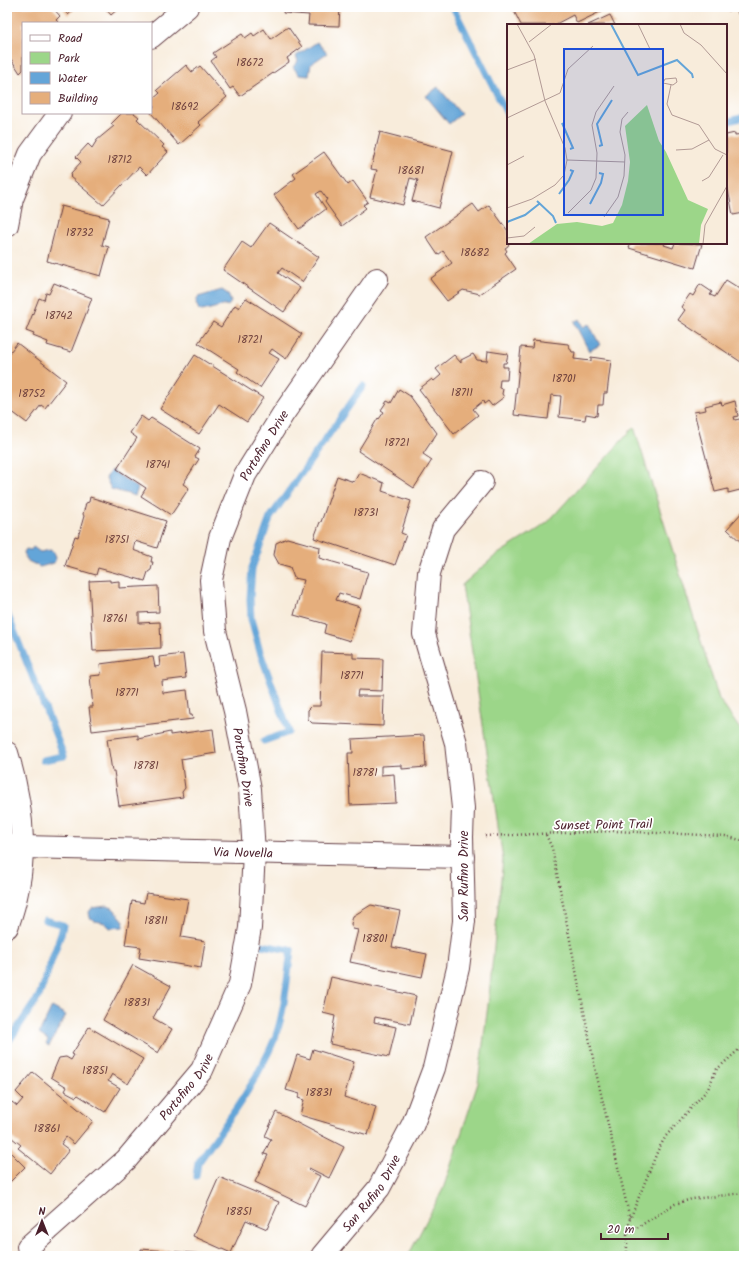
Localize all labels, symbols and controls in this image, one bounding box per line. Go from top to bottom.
legend [22,22,152,114]
inset map [507,24,727,244]
text: Road [58,29,83,48]
text: Park [58,49,80,68]
house number: 18672 [236,54,264,72]
text: Water [58,69,88,88]
text: Building [58,89,98,108]
house number: 18692 [171,98,199,116]
house number: 18712 [108,151,133,169]
house number: 18681 [398,162,424,180]
house number: 18732 [66,224,94,242]
house number: 18682 [460,244,490,262]
house number: 18742 [45,307,73,325]
house number: 18721 [238,331,263,349]
house number: 18701 [552,370,576,388]
house number: 18711 [451,384,473,402]
house number: 18752 [18,385,46,403]
street label: Portofino Drive [235,406,295,484]
house number: 18721 [385,434,410,452]
house number: 18741 [146,456,170,474]
house number: 18731 [354,504,378,522]
house number: 18751 [105,531,129,549]
house number: 18761 [103,610,127,628]
house number: 18771 [340,667,364,685]
house number: 18771 [115,684,139,702]
street label: Portofino Drive [226,726,259,809]
house number: 18781 [133,757,159,775]
house number: 18781 [352,764,378,782]
street label: Sunset Point Trail [554,814,652,837]
street label: San Rufino Drive [454,830,475,922]
street label: Via Novella [213,842,273,865]
house number: 18811 [144,912,168,930]
house number: 18801 [362,930,388,948]
house number: 18831 [124,994,150,1012]
street label: Portofino Drive [154,1050,220,1126]
house number: 18851 [82,1062,108,1080]
house number: 18831 [306,1084,332,1102]
house number: 18861 [34,1120,60,1138]
street label: San Rufino Drive [337,1151,407,1237]
north arrow [22,1201,62,1241]
text: N [39,1203,46,1221]
house number: 18851 [226,1203,252,1221]
scale bar [601,1215,668,1241]
text: 20 m [607,1220,635,1239]

